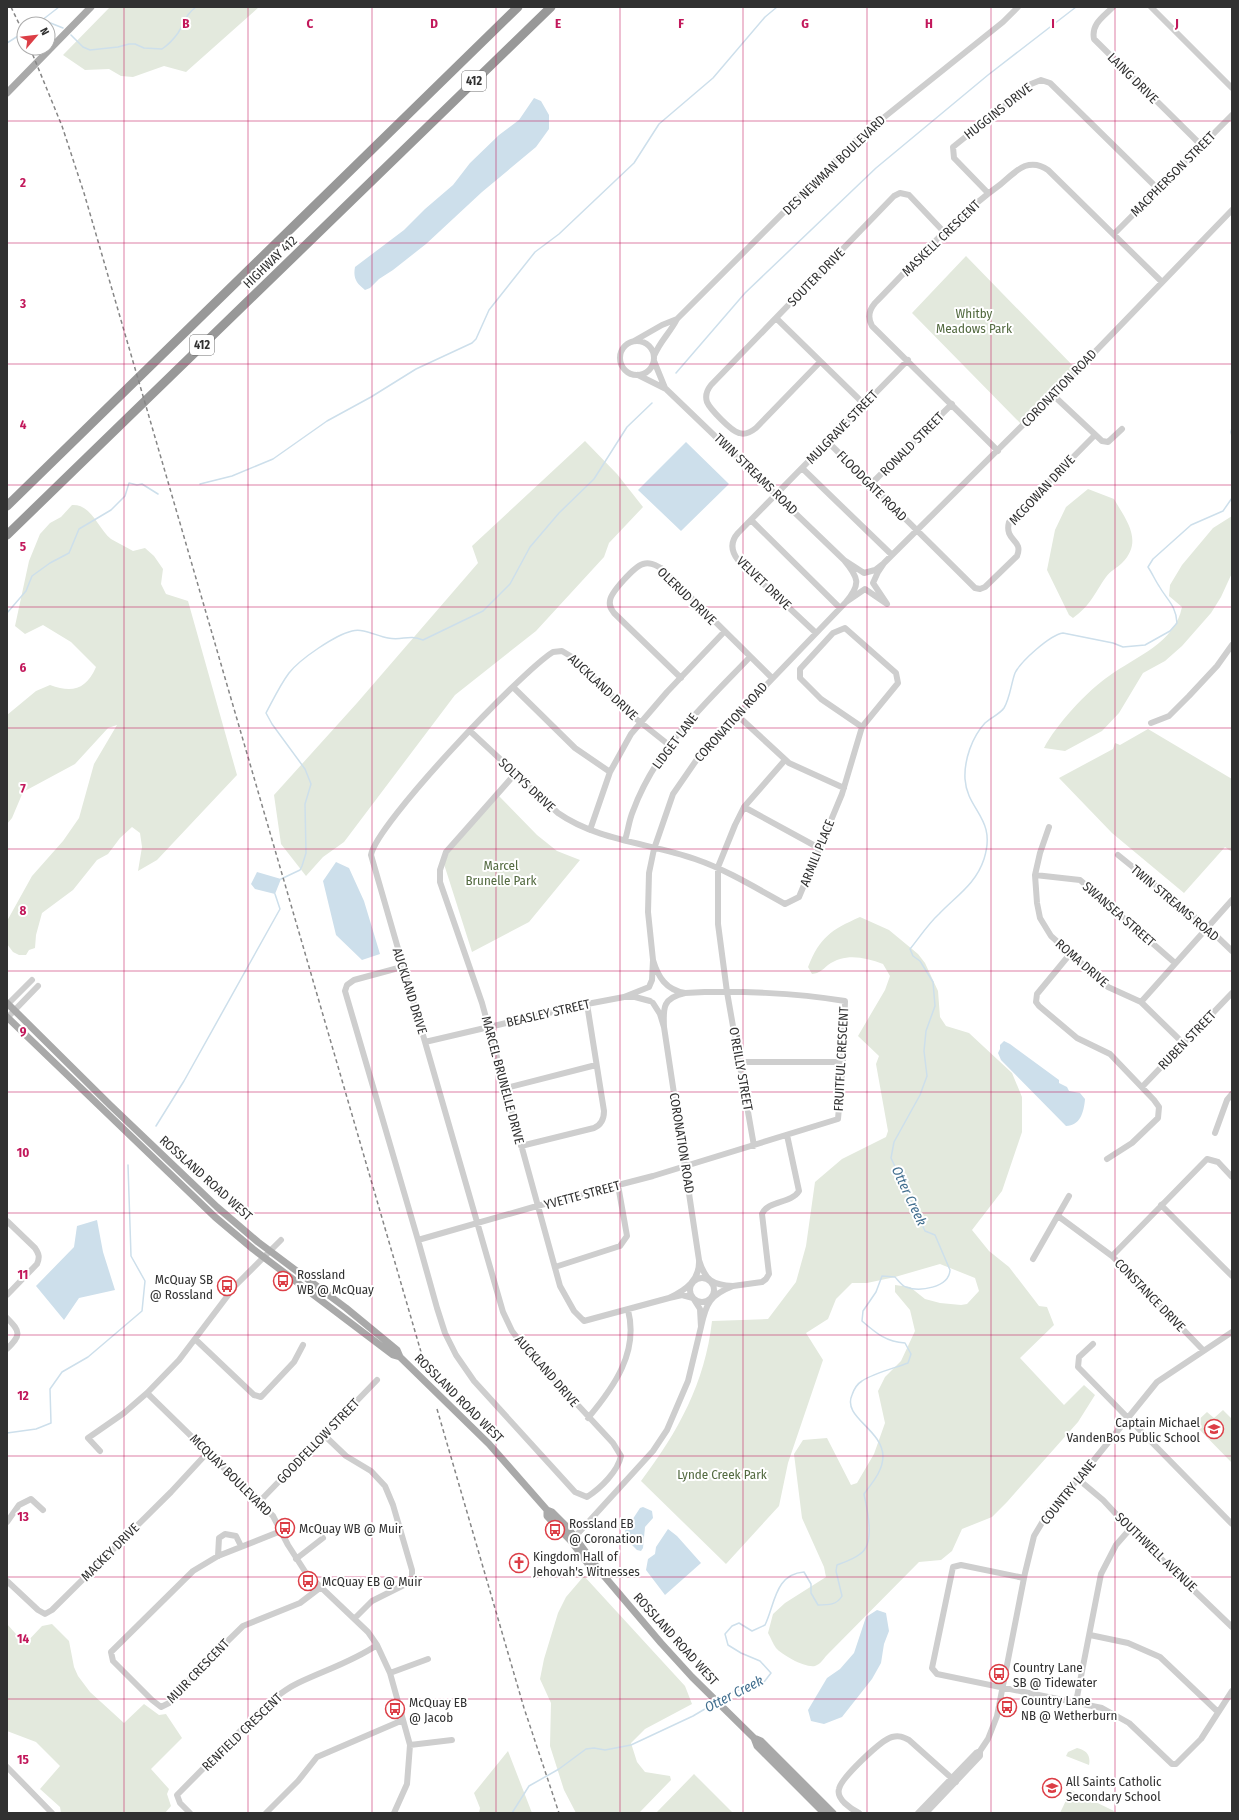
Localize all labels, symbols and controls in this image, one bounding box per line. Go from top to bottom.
north arrow [16,16,56,56]
text: B [182,16,190,31]
text: C [307,16,314,31]
text: D [430,16,438,31]
text: E [555,16,561,31]
text: F [678,16,684,31]
text: G [801,16,809,31]
text: H [925,16,933,31]
text: I [1051,16,1055,31]
text: J [1174,16,1179,31]
text: N [37,26,52,38]
street label: LAING DRIVE [1105,50,1161,106]
road number: 412 [462,71,486,91]
street label: HUGGINS DRIVE [961,80,1035,142]
street label: DES NEWMAN BOULEVARD [780,112,888,218]
street label: MACPHERSON STREET [1128,129,1218,219]
text: 2 [19,175,26,190]
street label: MASKELL CRESCENT [899,197,983,279]
street label: HIGHWAY 412 [240,233,300,291]
street label: SOUTER DRIVE [784,245,848,309]
text: 3 [19,296,26,311]
park label: Whitby Meadows Park [936,306,1013,336]
road number: 412 [190,335,214,355]
street label: CORONATION ROAD [1018,346,1100,430]
street label: MULGRAVE STREET [803,387,881,467]
street label: RONALD STREET [877,409,947,479]
text: 4 [20,417,27,432]
street label: TWIN STREAMS ROAD [711,430,801,518]
street label: FLOODGATE ROAD [834,448,910,524]
street label: MCGOWAN DRIVE [1006,452,1078,528]
text: 5 [20,539,26,554]
street label: VELVET DRIVE [734,553,794,613]
street label: OLERUD DRIVE [654,564,720,628]
street label: AUCKLAND DRIVE [565,651,641,723]
text: 6 [20,660,27,675]
street label: CORONATION ROAD [691,679,771,765]
street label: LIDGET LANE [649,710,701,772]
street label: SOLTYS DRIVE [496,755,558,815]
text: 7 [20,781,26,796]
street label: ARMILI PLACE [797,817,837,889]
park label: Marcel Brunelle Park [465,858,537,888]
street label: TWIN STREAMS ROAD [1128,862,1222,944]
street label: SWANSEA STREET [1080,879,1158,949]
text: 8 [20,903,27,918]
street label: ROMA DRIVE [1053,936,1111,990]
street label: AUCKLAND DRIVE [390,946,430,1036]
street label: BEASLEY STREET [505,996,591,1030]
street label: FRUITFUL CRESCENT [831,1006,851,1112]
street label: RUBEN STREET [1155,1007,1219,1073]
street label: MARCEL BRUNELLE DRIVE [479,1014,527,1146]
text: 9 [20,1024,27,1039]
street label: O'REILLY STREET [726,1026,756,1112]
street label: CORONATION ROAD [667,1092,697,1194]
street label: ROSSLAND ROAD WEST [157,1133,255,1223]
text: 10 [17,1145,29,1160]
water label: Otter Creek [888,1164,930,1229]
street label: YVETTE STREET [542,1178,622,1212]
street label: CONSTANCE DRIVE [1112,1256,1188,1334]
text: 11 [18,1267,28,1282]
place label: Rossland WB @ McQuay [297,1267,374,1297]
bus stop icon: Rossland WB @ McQuay [272,1270,294,1292]
place label: McQuay SB @ Rossland [150,1272,213,1302]
bus stop icon: McQuay SB @ Rossland [216,1275,238,1297]
street label: AUCKLAND DRIVE [512,1332,582,1410]
street label: ROSSLAND ROAD WEST [412,1351,506,1445]
text: 12 [17,1388,29,1403]
street label: GOODFELLOW STREET [274,1395,362,1487]
place label: Captain Michael VandenBos Public School [1066,1415,1201,1445]
school or university icon: Captain Michael VandenBos Public School [1203,1418,1225,1440]
street label: MCQUAY BOULEVARD [187,1431,275,1519]
street label: COUNTRY LANE [1037,1457,1099,1527]
park label: Lynde Creek Park [677,1467,768,1482]
text: 13 [17,1509,29,1524]
street label: SOUTHWELL AVENUE [1112,1509,1200,1595]
place label: Rossland EB @ Coronation [569,1516,643,1546]
bus stop icon: McQuay WB @ Muir [274,1517,296,1539]
bus stop icon: Rossland EB @ Coronation [544,1519,566,1541]
street label: MACKEY DRIVE [78,1520,142,1584]
place label: McQuay WB @ Muir [299,1521,403,1536]
place label: Kingdom Hall of Jehovah's Witnesses [533,1549,640,1579]
church icon: Kingdom Hall of Jehovah's Witnesses [508,1552,530,1574]
bus stop icon: McQuay EB @ Muir [297,1570,319,1592]
place label: McQuay EB @ Muir [322,1574,422,1589]
street label: ROSSLAND ROAD WEST [631,1590,721,1688]
text: 14 [17,1631,29,1646]
street label: MUIR CRESCENT [164,1636,232,1706]
place label: Country Lane SB @ Tidewater [1013,1660,1098,1690]
bus stop icon: Country Lane SB @ Tidewater [988,1663,1010,1685]
water label: Otter Creek [702,1672,766,1716]
street label: RENFIELD CRESCENT [199,1690,285,1774]
place label: Country Lane NB @ Wetherburn [1021,1693,1117,1723]
place label: McQuay EB @ Jacob [409,1695,467,1725]
bus stop icon: Country Lane NB @ Wetherburn [996,1696,1018,1718]
bus stop icon: McQuay EB @ Jacob [384,1698,406,1720]
text: 15 [17,1752,29,1767]
place label: All Saints Catholic Secondary School [1066,1774,1162,1804]
school or university icon: All Saints Catholic Secondary School [1041,1777,1063,1799]

